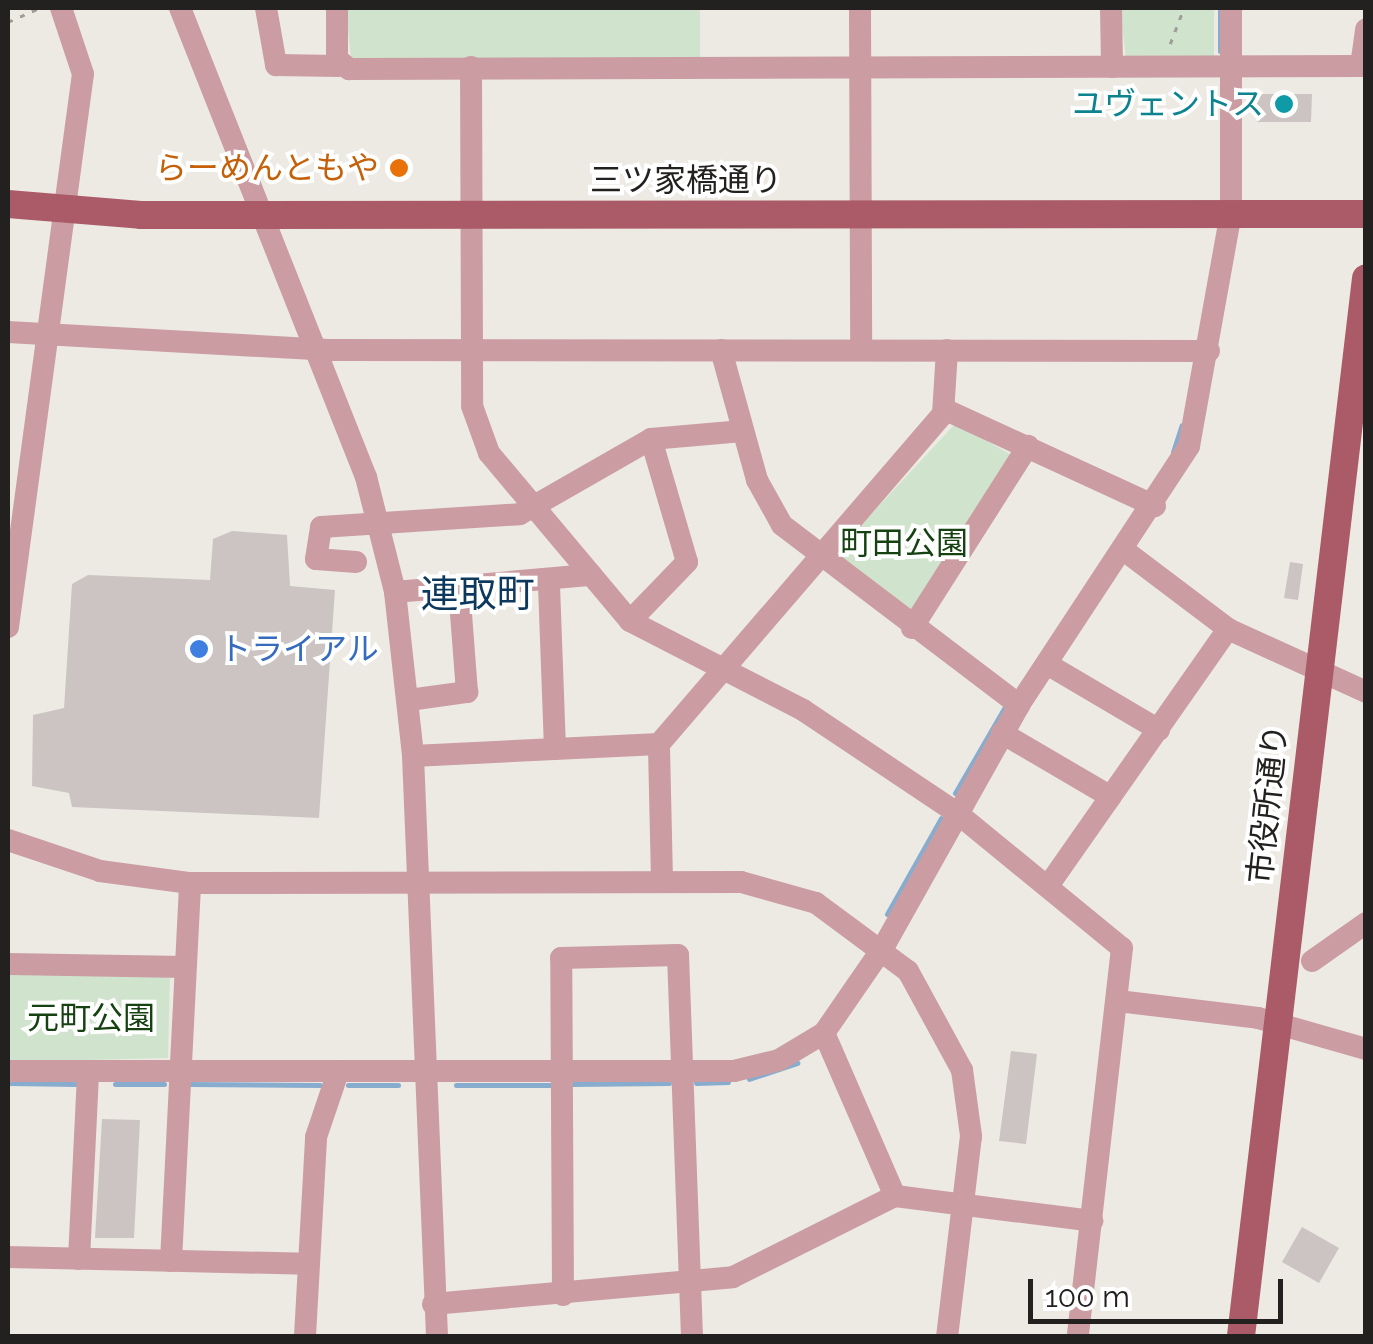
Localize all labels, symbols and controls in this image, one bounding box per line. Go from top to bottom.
place label: ユヴェントス [1072,85,1264,123]
marker: ユヴェントス [1273,93,1295,115]
place label: らーめんともや [155,149,379,187]
marker: らーめんともや [388,157,410,179]
street label: 三ツ家橋通り [590,161,782,199]
park label: 町田公園 [840,524,968,562]
district label: 連取町 [421,571,535,617]
place label: トライアル [219,630,379,668]
marker: トライアル [188,638,210,660]
street label: 市役所通り [1241,722,1295,886]
park label: 元町公園 [27,999,155,1037]
scale bar [1033,1259,1288,1321]
text: 100 m [1045,1279,1130,1314]

